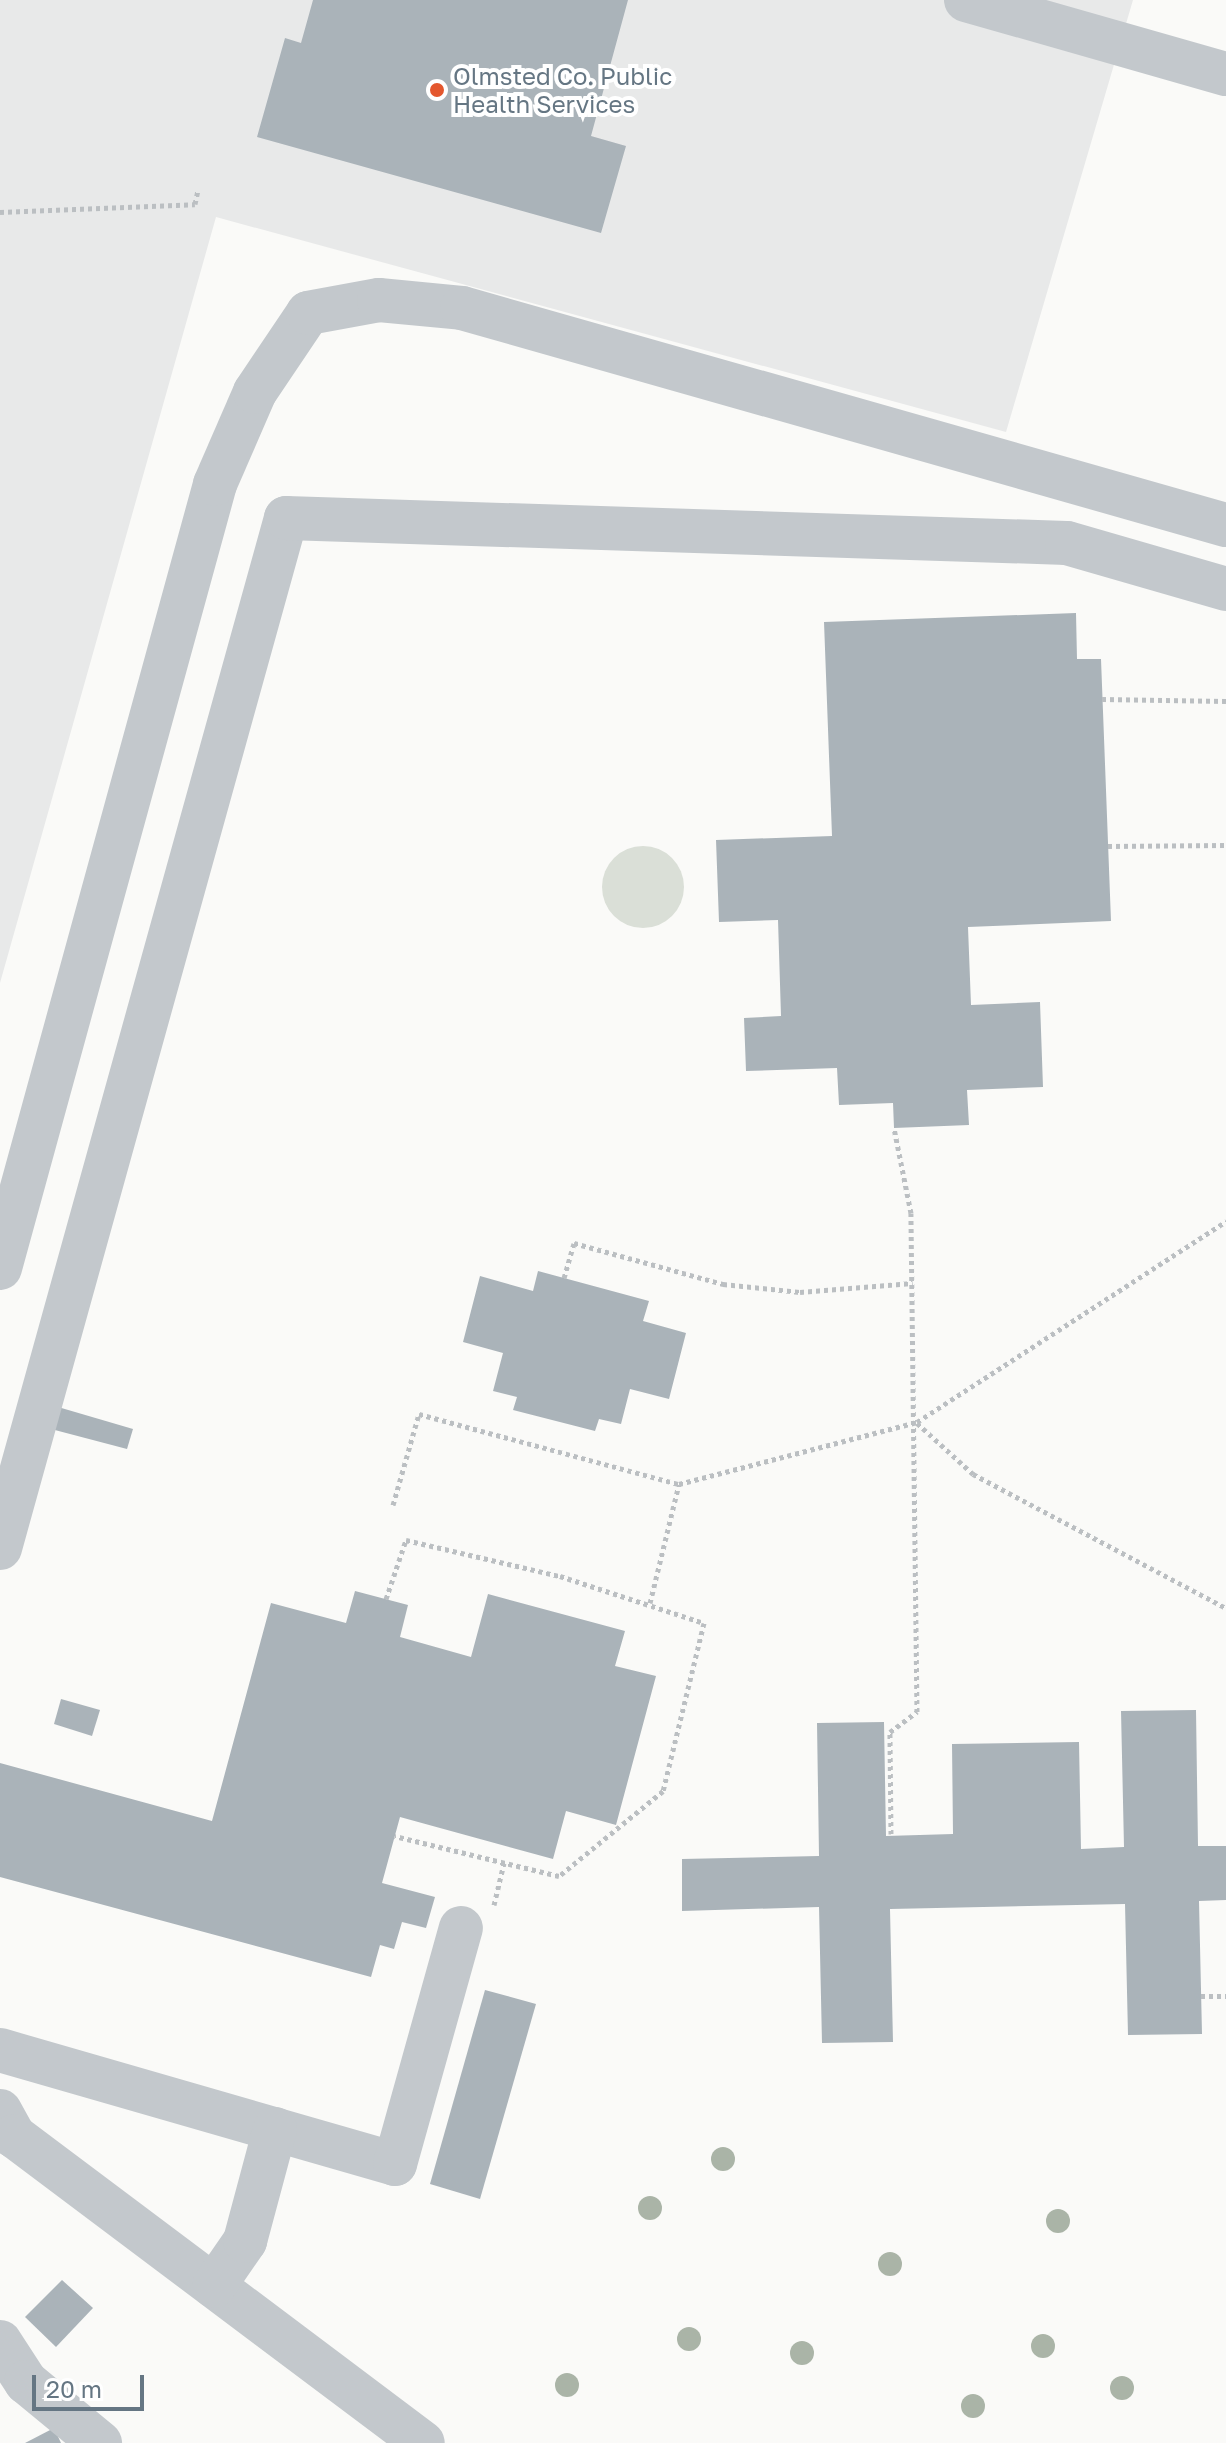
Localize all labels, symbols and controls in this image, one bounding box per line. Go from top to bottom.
place label: Olmsted Co. Public Health Services [453,62,672,118]
marker: Olmsted Co. Public Health Services [428,81,446,99]
scale bar [36,2359,148,2409]
text: 20 m [46,2374,102,2403]

